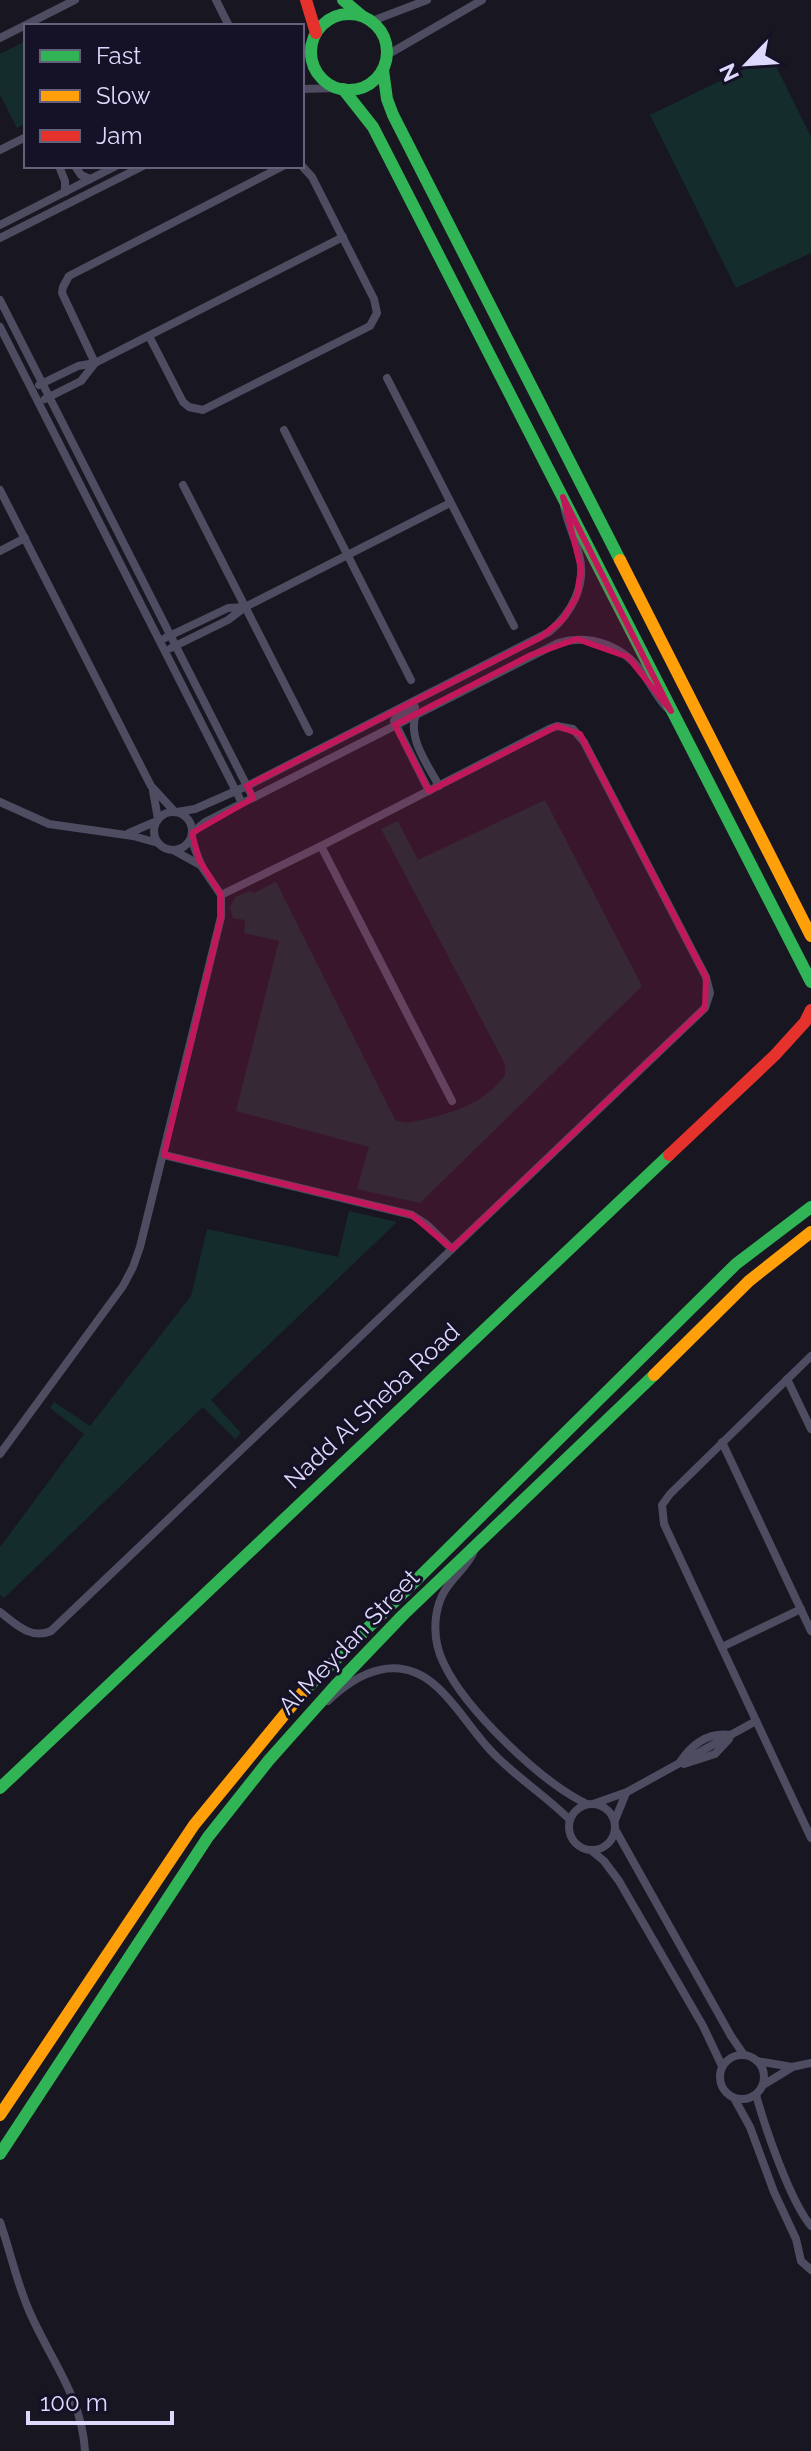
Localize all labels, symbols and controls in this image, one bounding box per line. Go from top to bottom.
legend [24,24,304,168]
north arrow [707,24,787,104]
text: Fast [96,41,141,70]
text: N [714,59,744,86]
text: Slow [96,81,151,110]
text: Jam [96,121,142,150]
street label: Nadd Al Sheba Road [278,1317,465,1494]
street label: Al Meydan Street [272,1563,425,1720]
scale bar [28,2375,172,2425]
text: 100 m [40,2388,108,2417]

